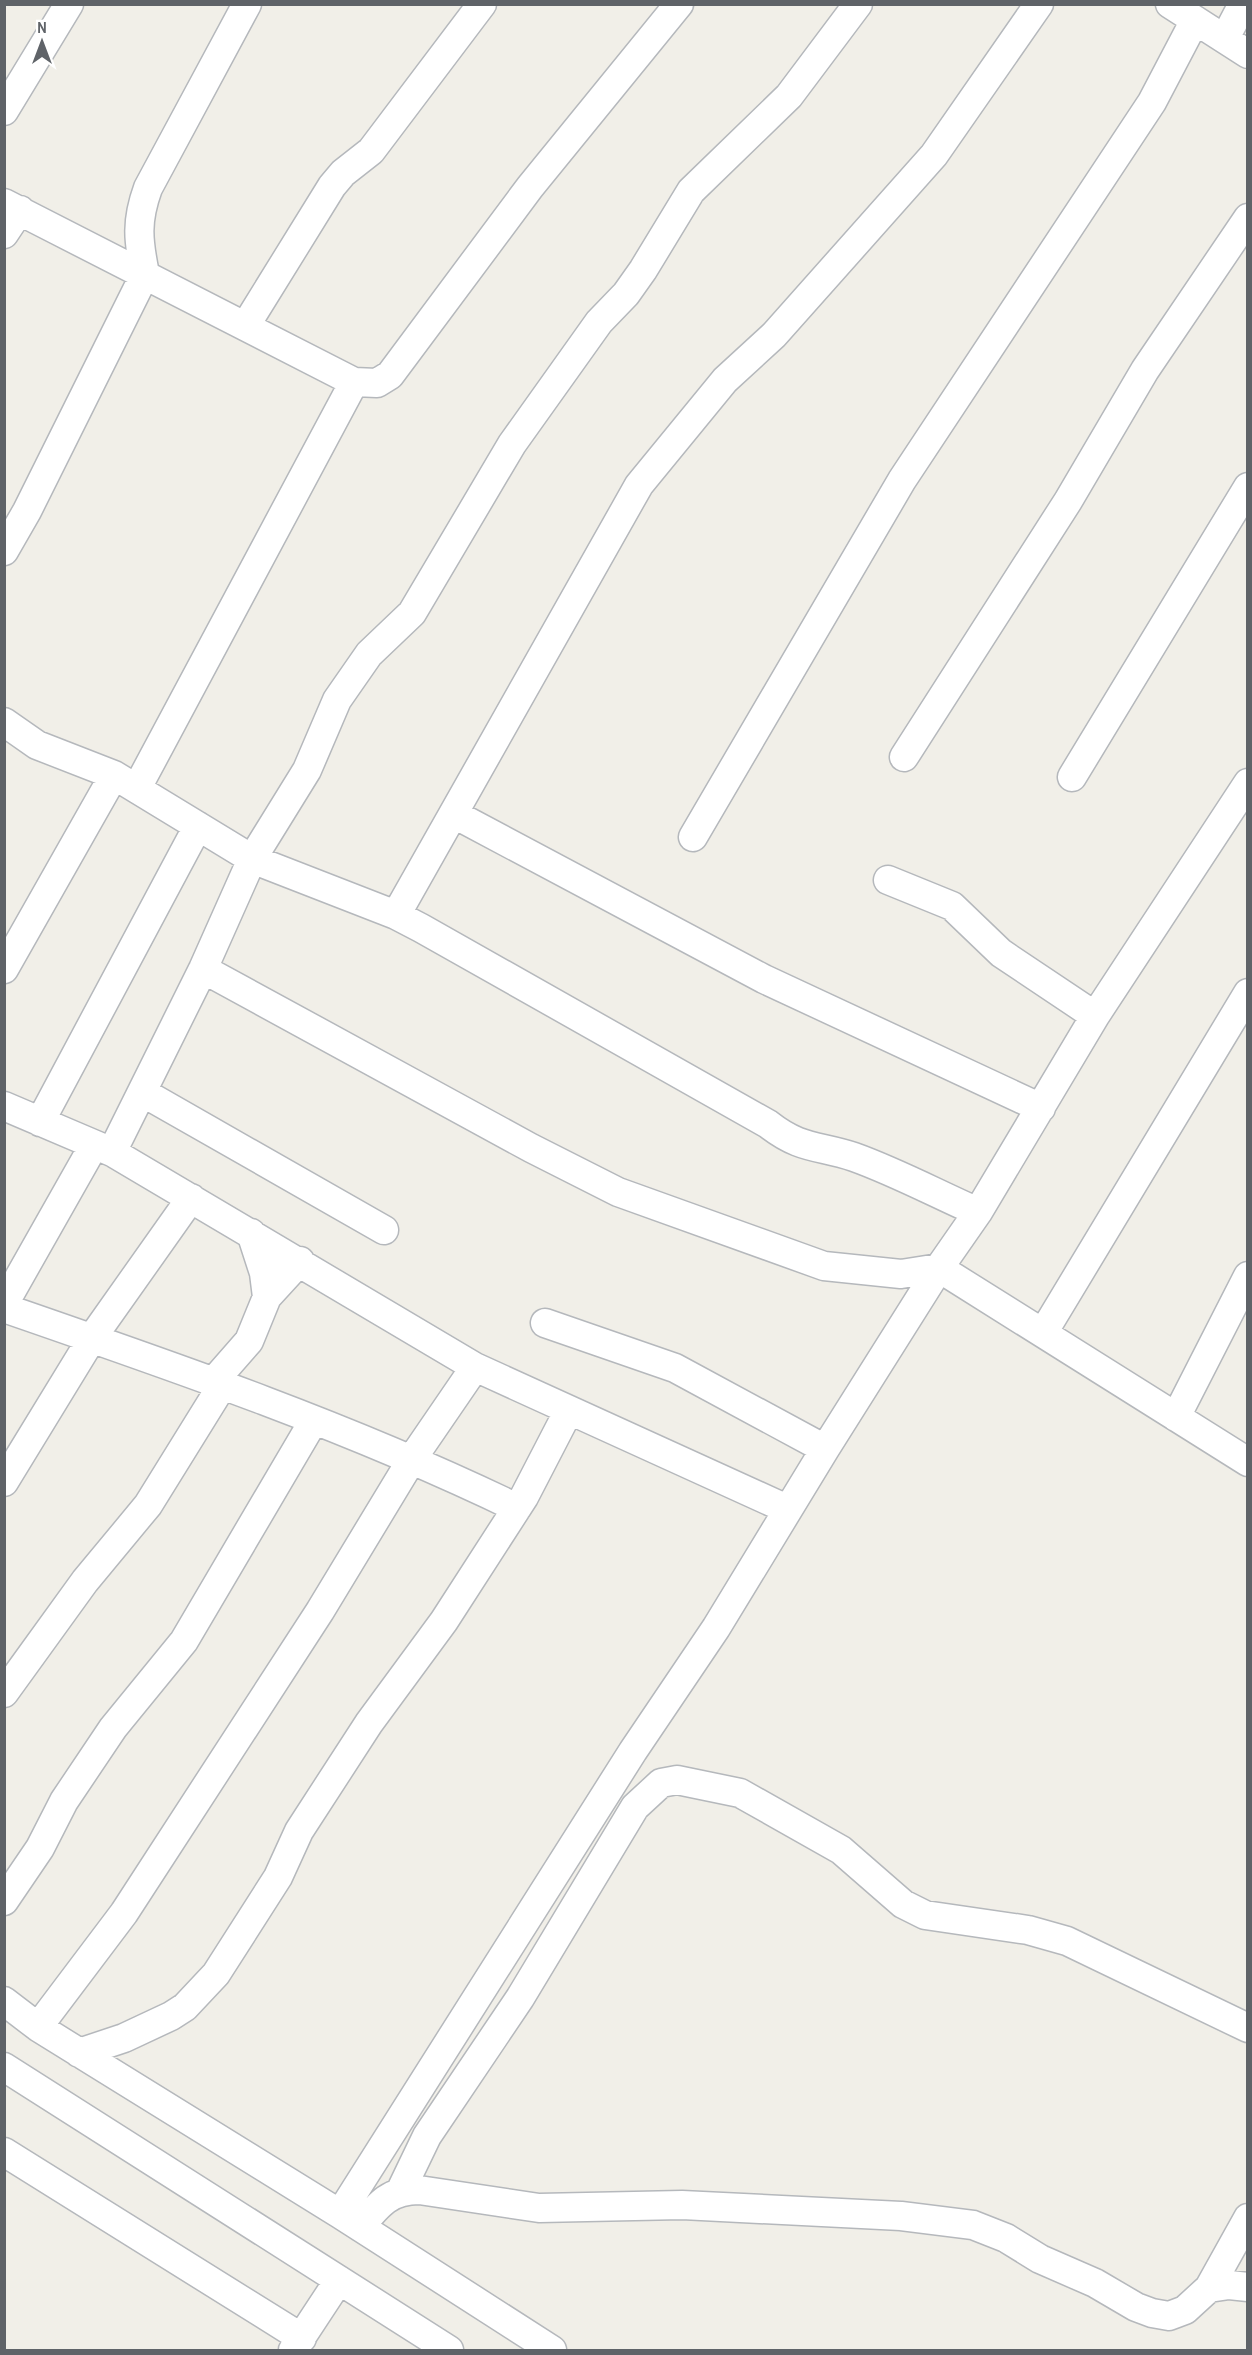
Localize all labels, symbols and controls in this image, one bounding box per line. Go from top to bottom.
north arrow [12,12,72,72]
text: N [37,16,47,38]

